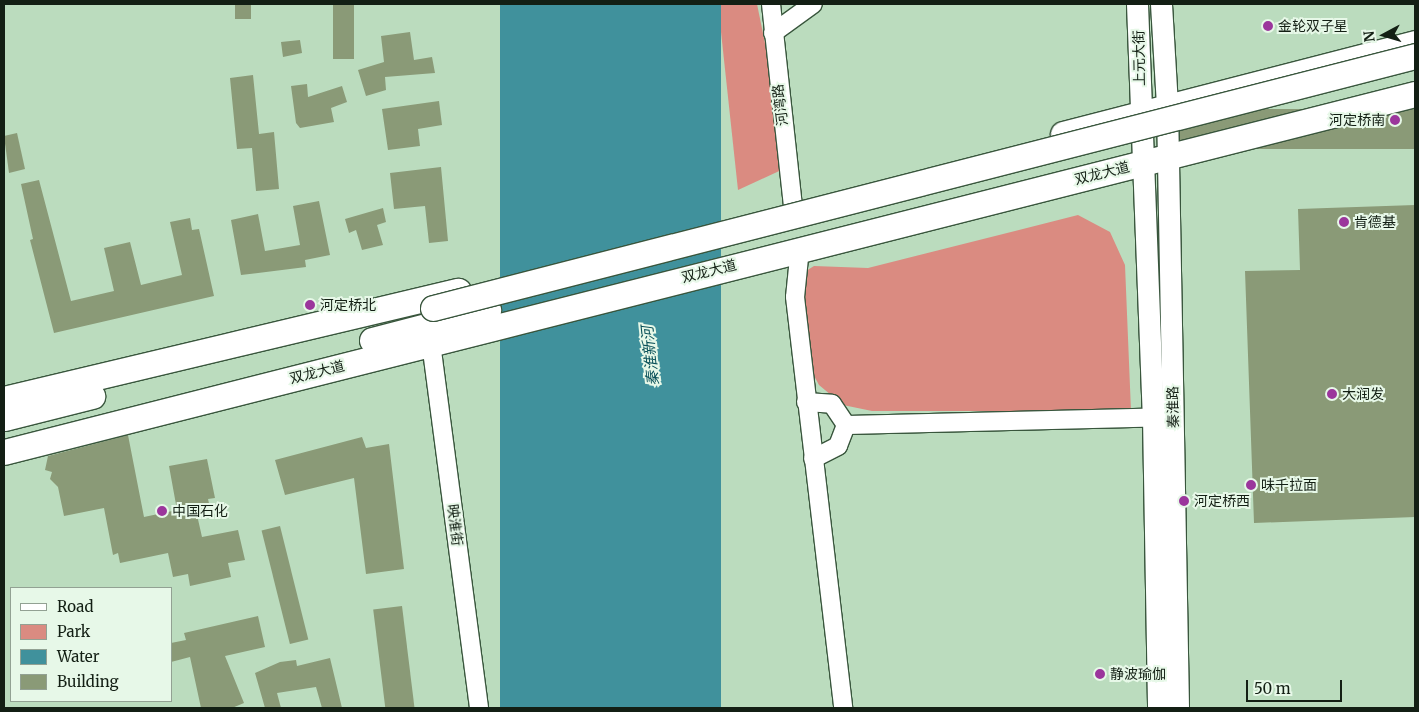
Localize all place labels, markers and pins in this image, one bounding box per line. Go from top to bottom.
place label: 金轮双子星 [1278,18,1348,34]
marker: 金轮双子星 [1262,20,1274,32]
place label: 河定桥南 [1329,112,1385,128]
marker: 河定桥南 [1389,114,1401,126]
place label: 肯德基 [1354,214,1396,230]
marker: 肯德基 [1338,216,1350,228]
place label: 河定桥北 [320,297,376,313]
marker: 河定桥北 [304,299,316,311]
place label: 大润发 [1342,386,1384,402]
marker: 大润发 [1326,388,1338,400]
place label: 味千拉面 [1261,477,1317,493]
marker: 味千拉面 [1245,479,1257,491]
place label: 河定桥西 [1194,493,1250,509]
marker: 河定桥西 [1178,495,1190,507]
place label: 中国石化 [172,503,228,519]
marker: 中国石化 [156,505,168,517]
place label: 静波瑜伽 [1110,666,1166,682]
marker: 静波瑜伽 [1094,668,1106,680]

